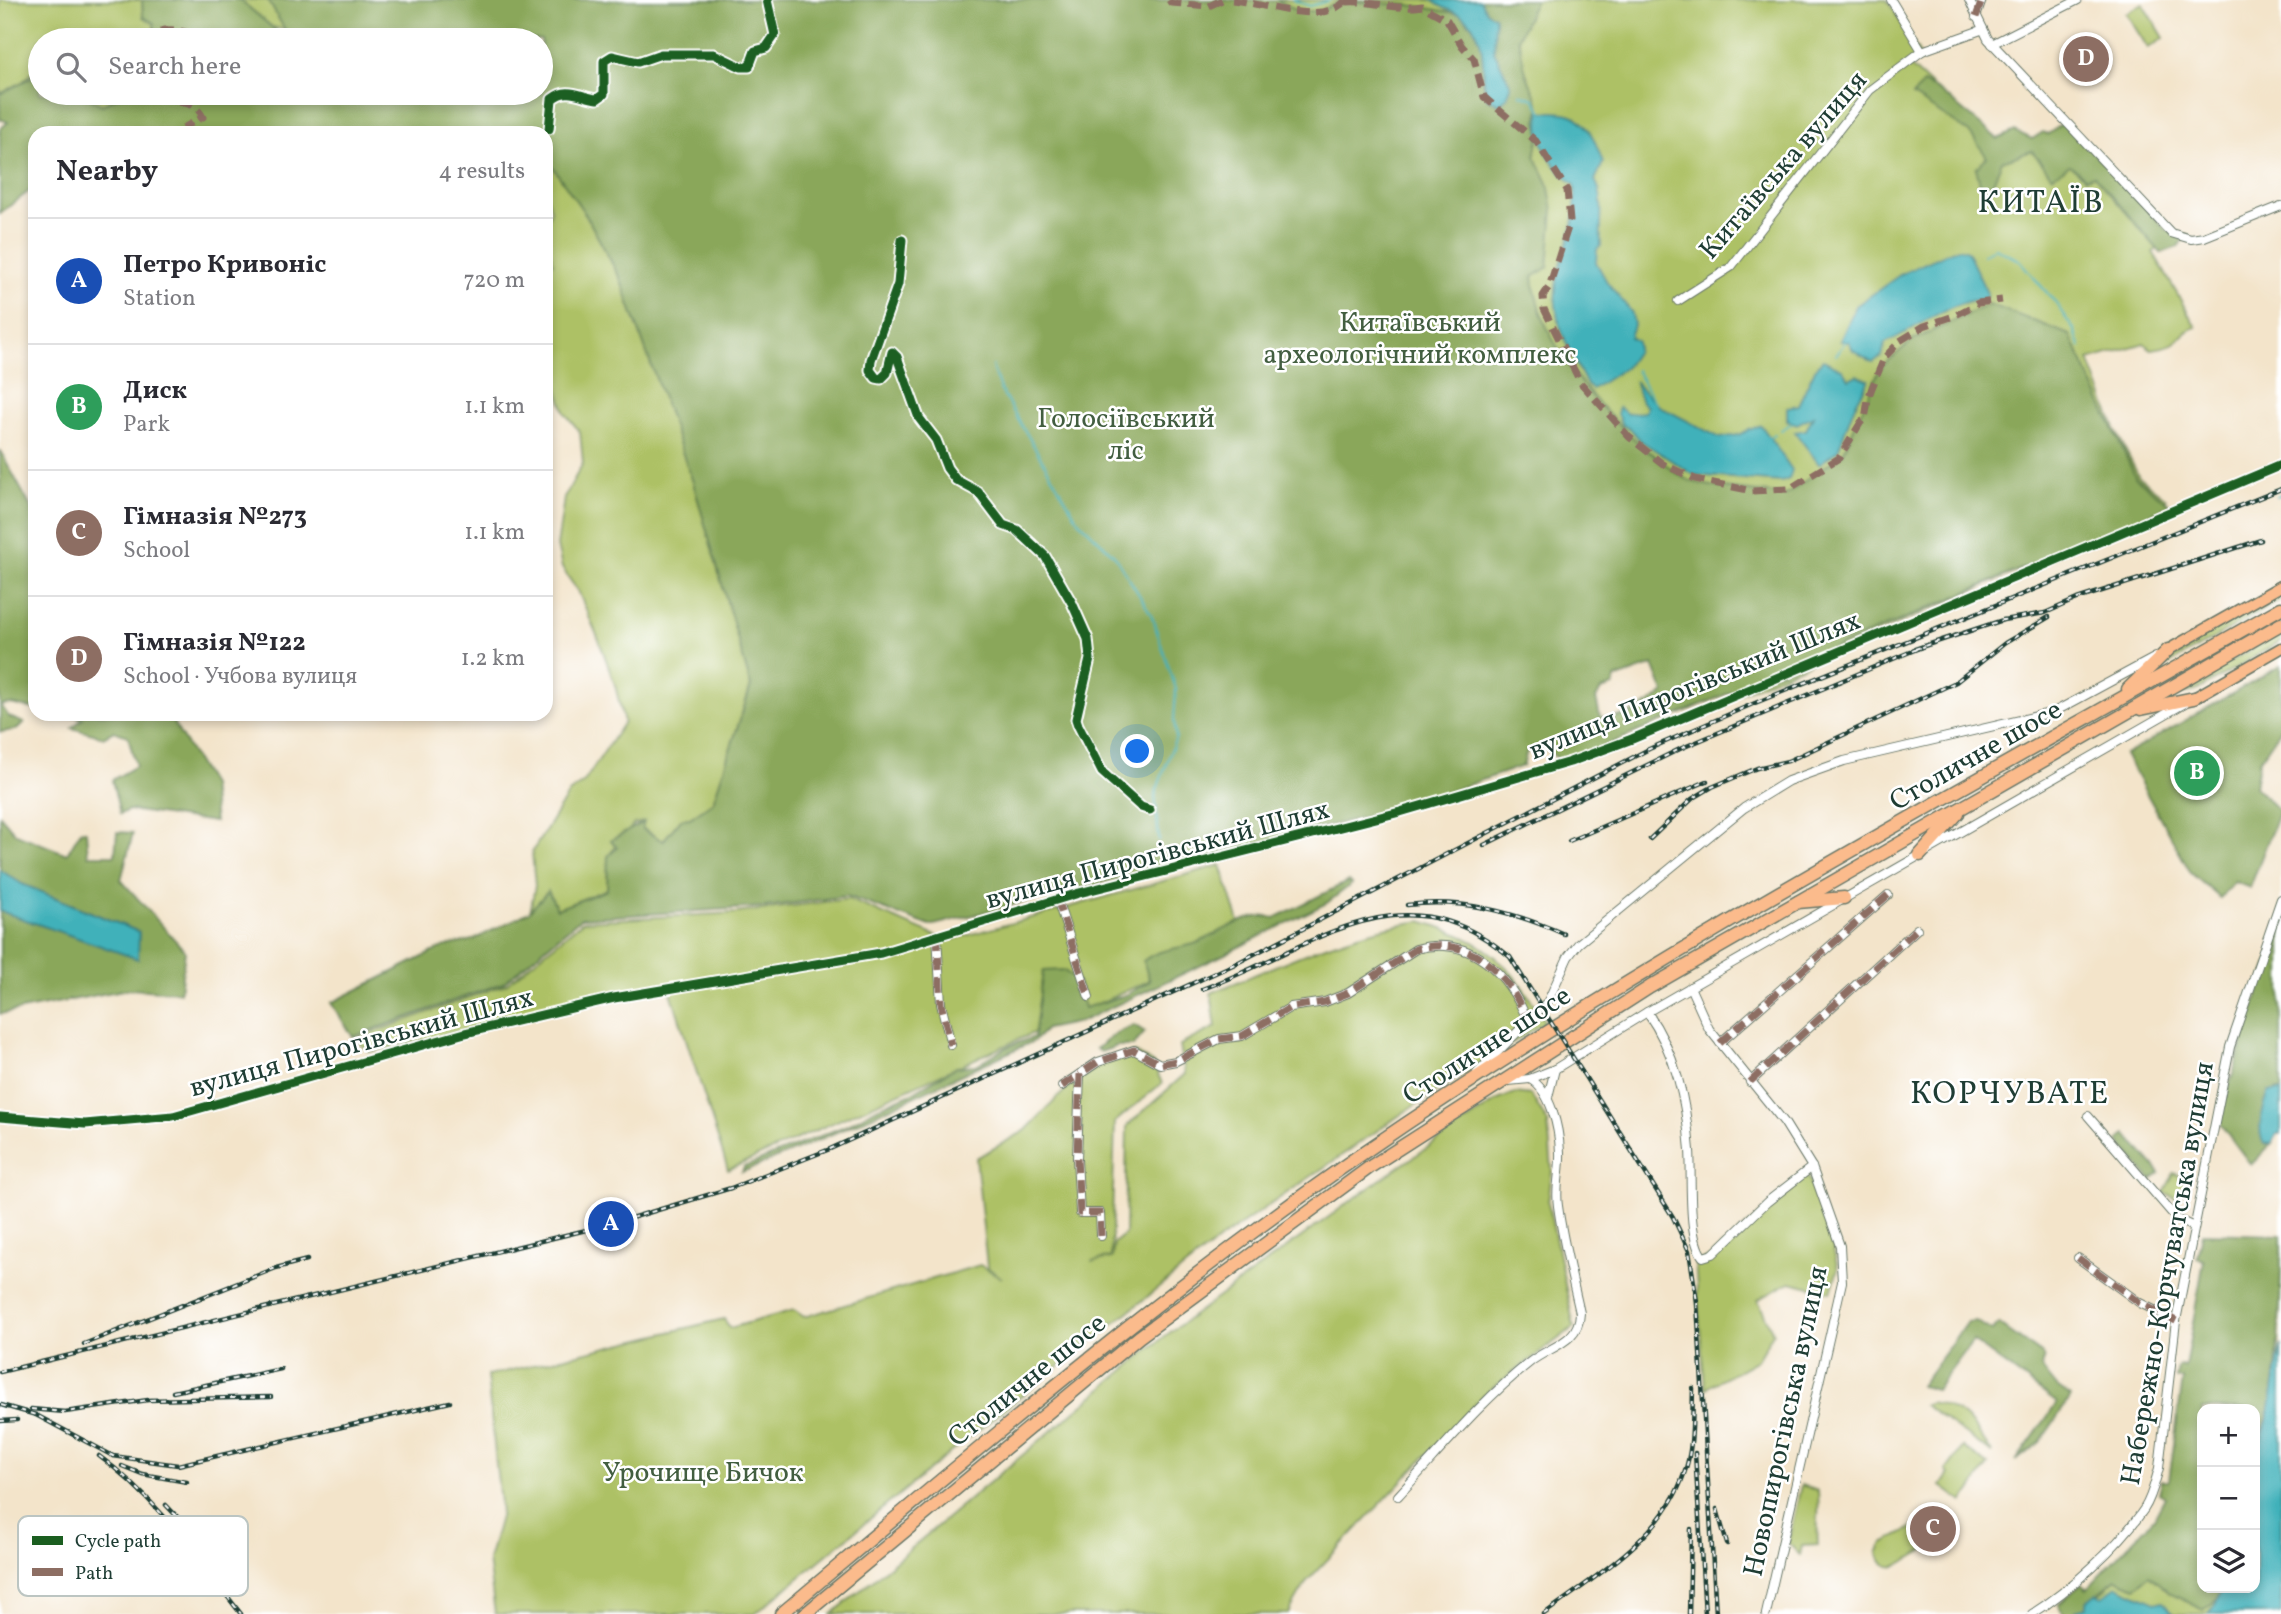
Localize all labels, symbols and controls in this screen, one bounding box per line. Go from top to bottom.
search box [28,28,553,105]
pin: D [2063,33,2109,85]
icon: search [52,48,90,86]
text: Search here [108,49,241,85]
street label: Китаївська вулиця [1691,63,1877,269]
text: Nearby [56,151,158,193]
text: 4 results [439,156,525,188]
district label: КИТАЇВ [1977,182,2105,226]
text: Петро Кривоніс [123,247,326,283]
text: A [71,265,87,297]
text: 720 m [463,265,525,297]
text: Station [123,283,196,315]
park label: Китаївський археологічний комплекс [1263,304,1577,375]
text: Диск [123,373,187,409]
text: B [71,391,87,423]
text: 1.1 km [464,391,525,423]
park label: Голосіївський ліс [1037,400,1215,471]
text: Park [123,409,170,441]
text: Гімназія №273 [123,499,307,535]
text: C [72,517,86,549]
text: 1.1 km [464,517,525,549]
text: School [123,535,190,567]
street label: вулиця Пирогівський Шлях [1523,602,1867,771]
text: Гімназія №122 [123,625,306,661]
text: D [71,643,87,675]
text: 1.2 km [461,643,525,675]
text: School · Учбова вулиця [123,661,357,693]
street label: Столичне шосе [1883,691,2070,821]
your location [1120,734,1154,768]
pin: B [2174,747,2220,799]
street label: вулиця Пирогівський Шлях [981,791,1334,920]
street label: Столичне шосе [1396,977,1579,1115]
street label: вулиця Пирогівський Шлях [185,979,538,1108]
street label: Набережно-Корчуватська вулиця [2112,1059,2225,1488]
district label: КОРЧУВАТЕ [1910,1073,2110,1117]
pin: A [588,1198,634,1250]
street label: Новопирогівська вулиця [1734,1263,1838,1580]
street label: Столичне шосе [940,1305,1115,1457]
map controls [2197,1404,2260,1593]
button: + [2197,1404,2260,1467]
park label: Урочище Бичок [602,1454,804,1493]
button: − [2197,1467,2260,1530]
pin: C [1910,1503,1956,1555]
legend [18,1516,248,1596]
text: Cycle path [75,1529,161,1555]
button: layers [2197,1530,2260,1593]
text: Path [75,1561,113,1587]

